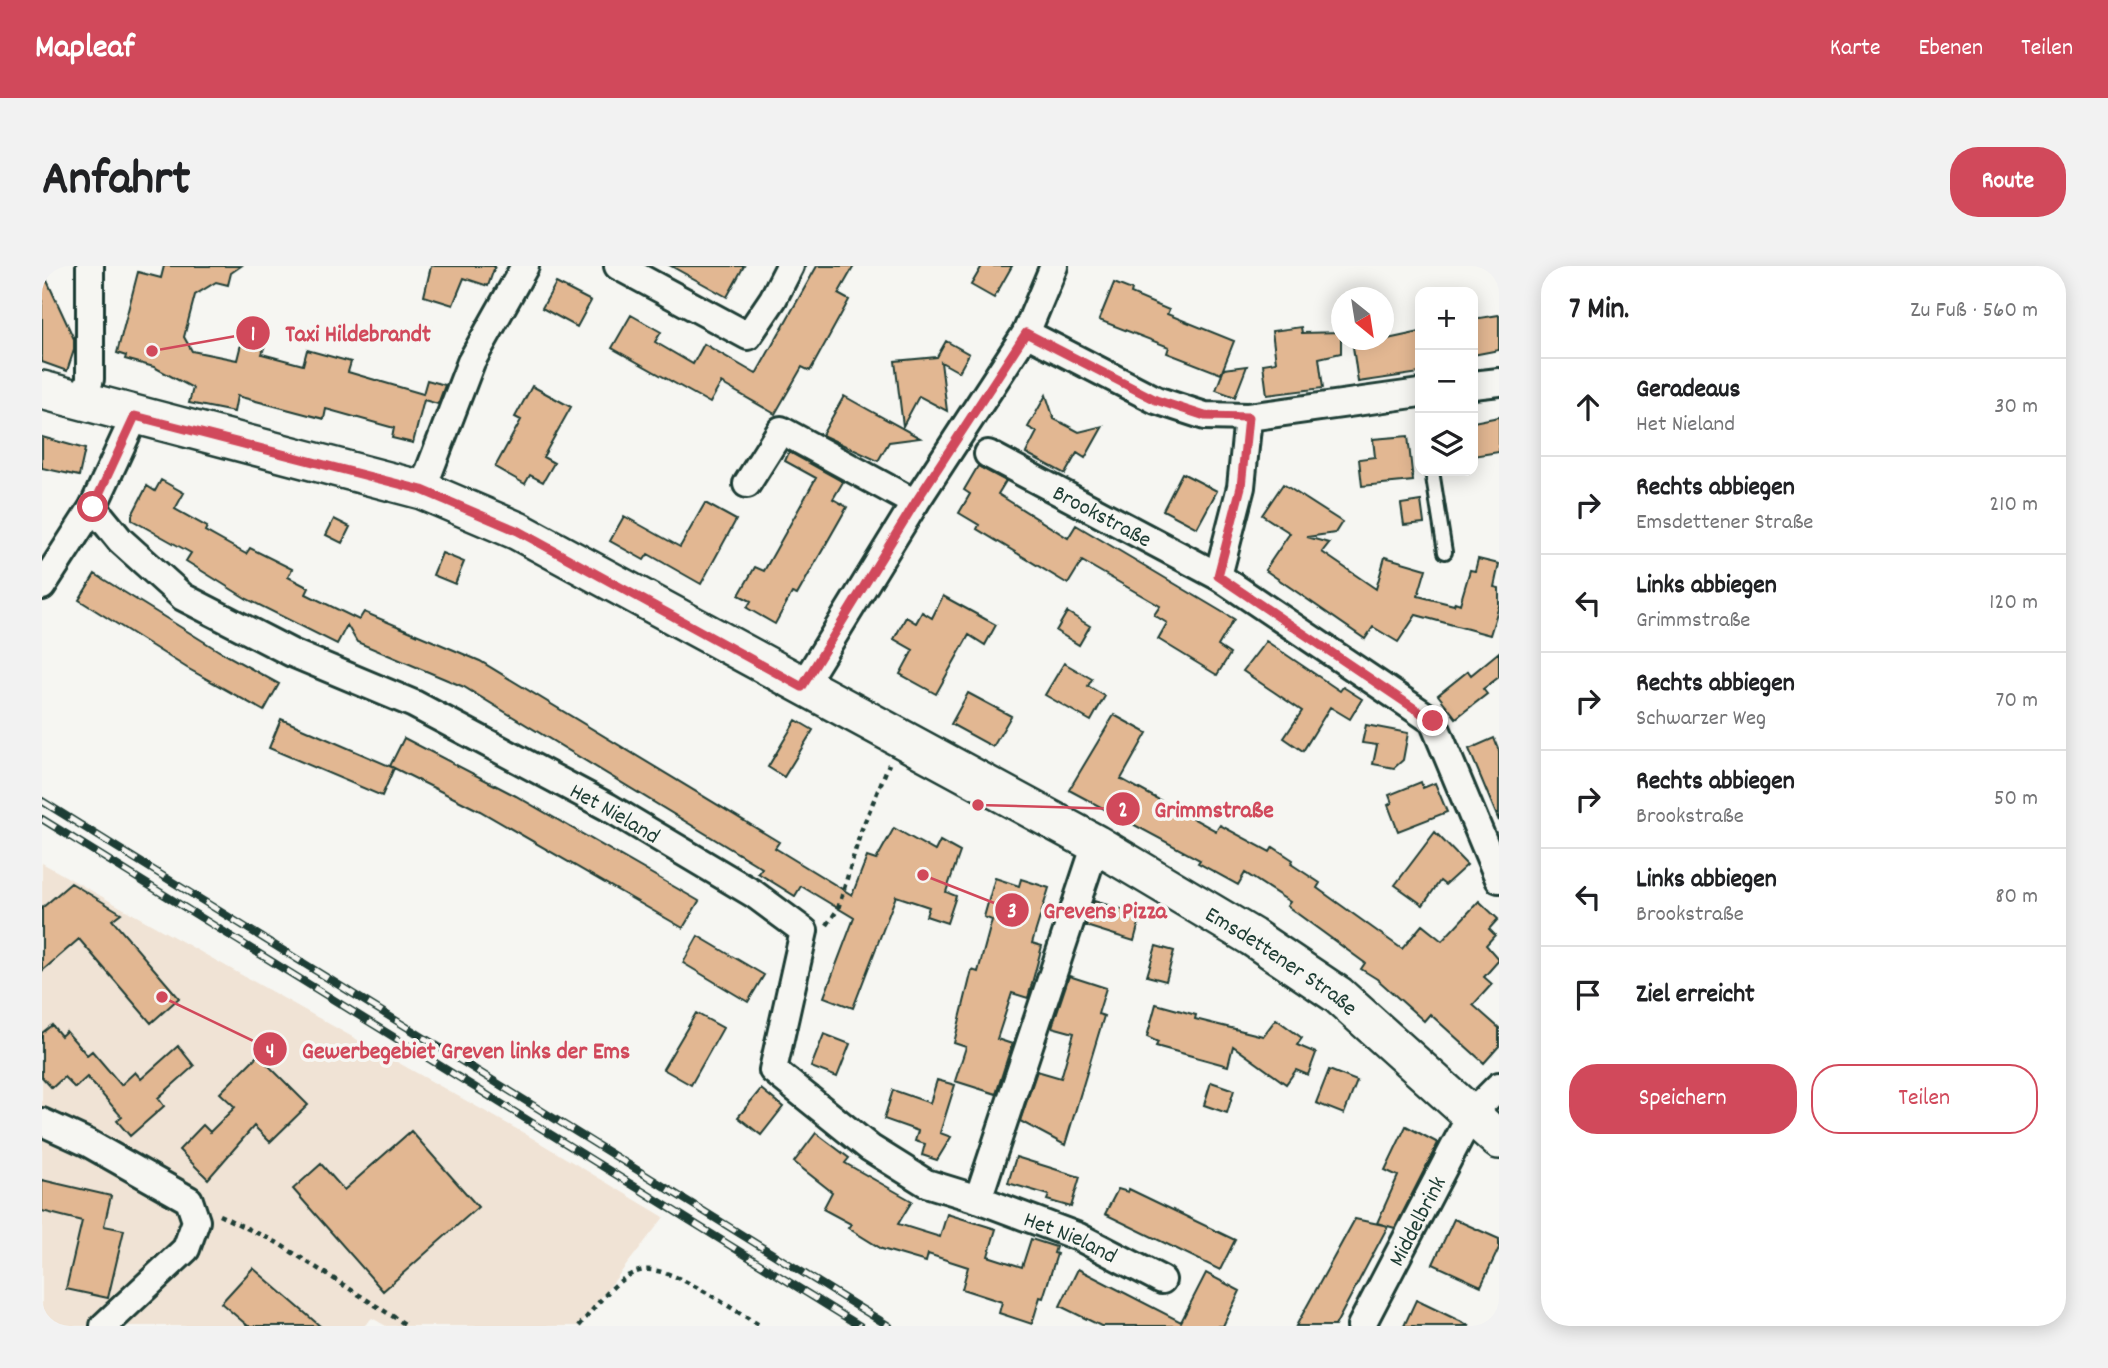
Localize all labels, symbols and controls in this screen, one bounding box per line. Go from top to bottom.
text: Mapleaf [35,26,135,73]
text: Karte [1830,32,1880,66]
text: Ebenen [1918,32,1983,66]
text: Teilen [2021,32,2073,66]
text: Anfahrt [42,147,190,217]
button: Route [1950,147,2066,217]
north arrow [1331,287,1394,350]
map controls [1415,287,1478,476]
button: + [1415,287,1478,350]
text: 7 Min. [1569,290,1629,333]
text: Zu Fuß · 560 m [1910,295,2038,328]
callout: Taxi Hildebrandt [236,311,444,356]
text: Taxi Hildebrandt [285,319,431,353]
text: 1 [251,321,255,351]
button: − [1415,350,1478,413]
text: Geradeaus [1636,372,1740,409]
icon: ahead [1569,388,1607,426]
text: 30 m [1994,391,2038,424]
text: Het Nieland [1636,409,1735,442]
button: layers [1415,413,1478,476]
text: Rechts abbiegen [1636,470,1795,507]
street label: Brookstraße [1046,478,1157,558]
icon: right [1569,486,1607,524]
text: 210 m [1989,489,2038,522]
route start [77,491,108,522]
text: Emsdettener Straße [1636,507,1813,540]
text: Links abbiegen [1636,568,1777,605]
icon: left [1569,584,1607,622]
text: 120 m [1989,587,2038,620]
text: Grimmstraße [1636,605,1751,638]
text: Rechts abbiegen [1636,666,1795,703]
icon: right [1569,682,1607,720]
text: 70 m [1996,685,2038,718]
text: Schwarzer Weg [1636,703,1766,736]
route end [1417,705,1448,736]
text: Rechts abbiegen [1636,764,1795,801]
street label: Het Nieland [563,776,665,854]
icon: right [1569,780,1607,818]
text: 50 m [1994,783,2038,816]
callout: Grimmstraße [1105,786,1288,831]
text: Grimmstraße [1154,795,1274,829]
text: 2 [1118,797,1128,827]
text: Brookstraße [1636,801,1744,834]
text: Links abbiegen [1636,862,1777,899]
icon: left [1569,878,1607,916]
text: 80 m [1995,881,2038,914]
callout: Grevens Pizza [995,887,1181,932]
text: Grevens Pizza [1043,896,1168,930]
text: 3 [1007,898,1017,928]
text: Brookstraße [1636,899,1744,932]
street label: Emsdettener Straße [1198,900,1364,1025]
icon: arrive [1569,976,1607,1014]
text: Ziel erreicht [1636,977,1755,1014]
callout: Gewerbegebiet Greven links der Ems [253,1027,644,1072]
text: Gewerbegebiet Greven links der Ems [302,1036,630,1070]
text: 4 [266,1038,274,1068]
button: Speichern [1569,1064,1797,1134]
button: Teilen [1811,1064,2038,1134]
street label: Middelbrink [1382,1171,1456,1273]
street label: Het Nieland [1018,1205,1122,1274]

